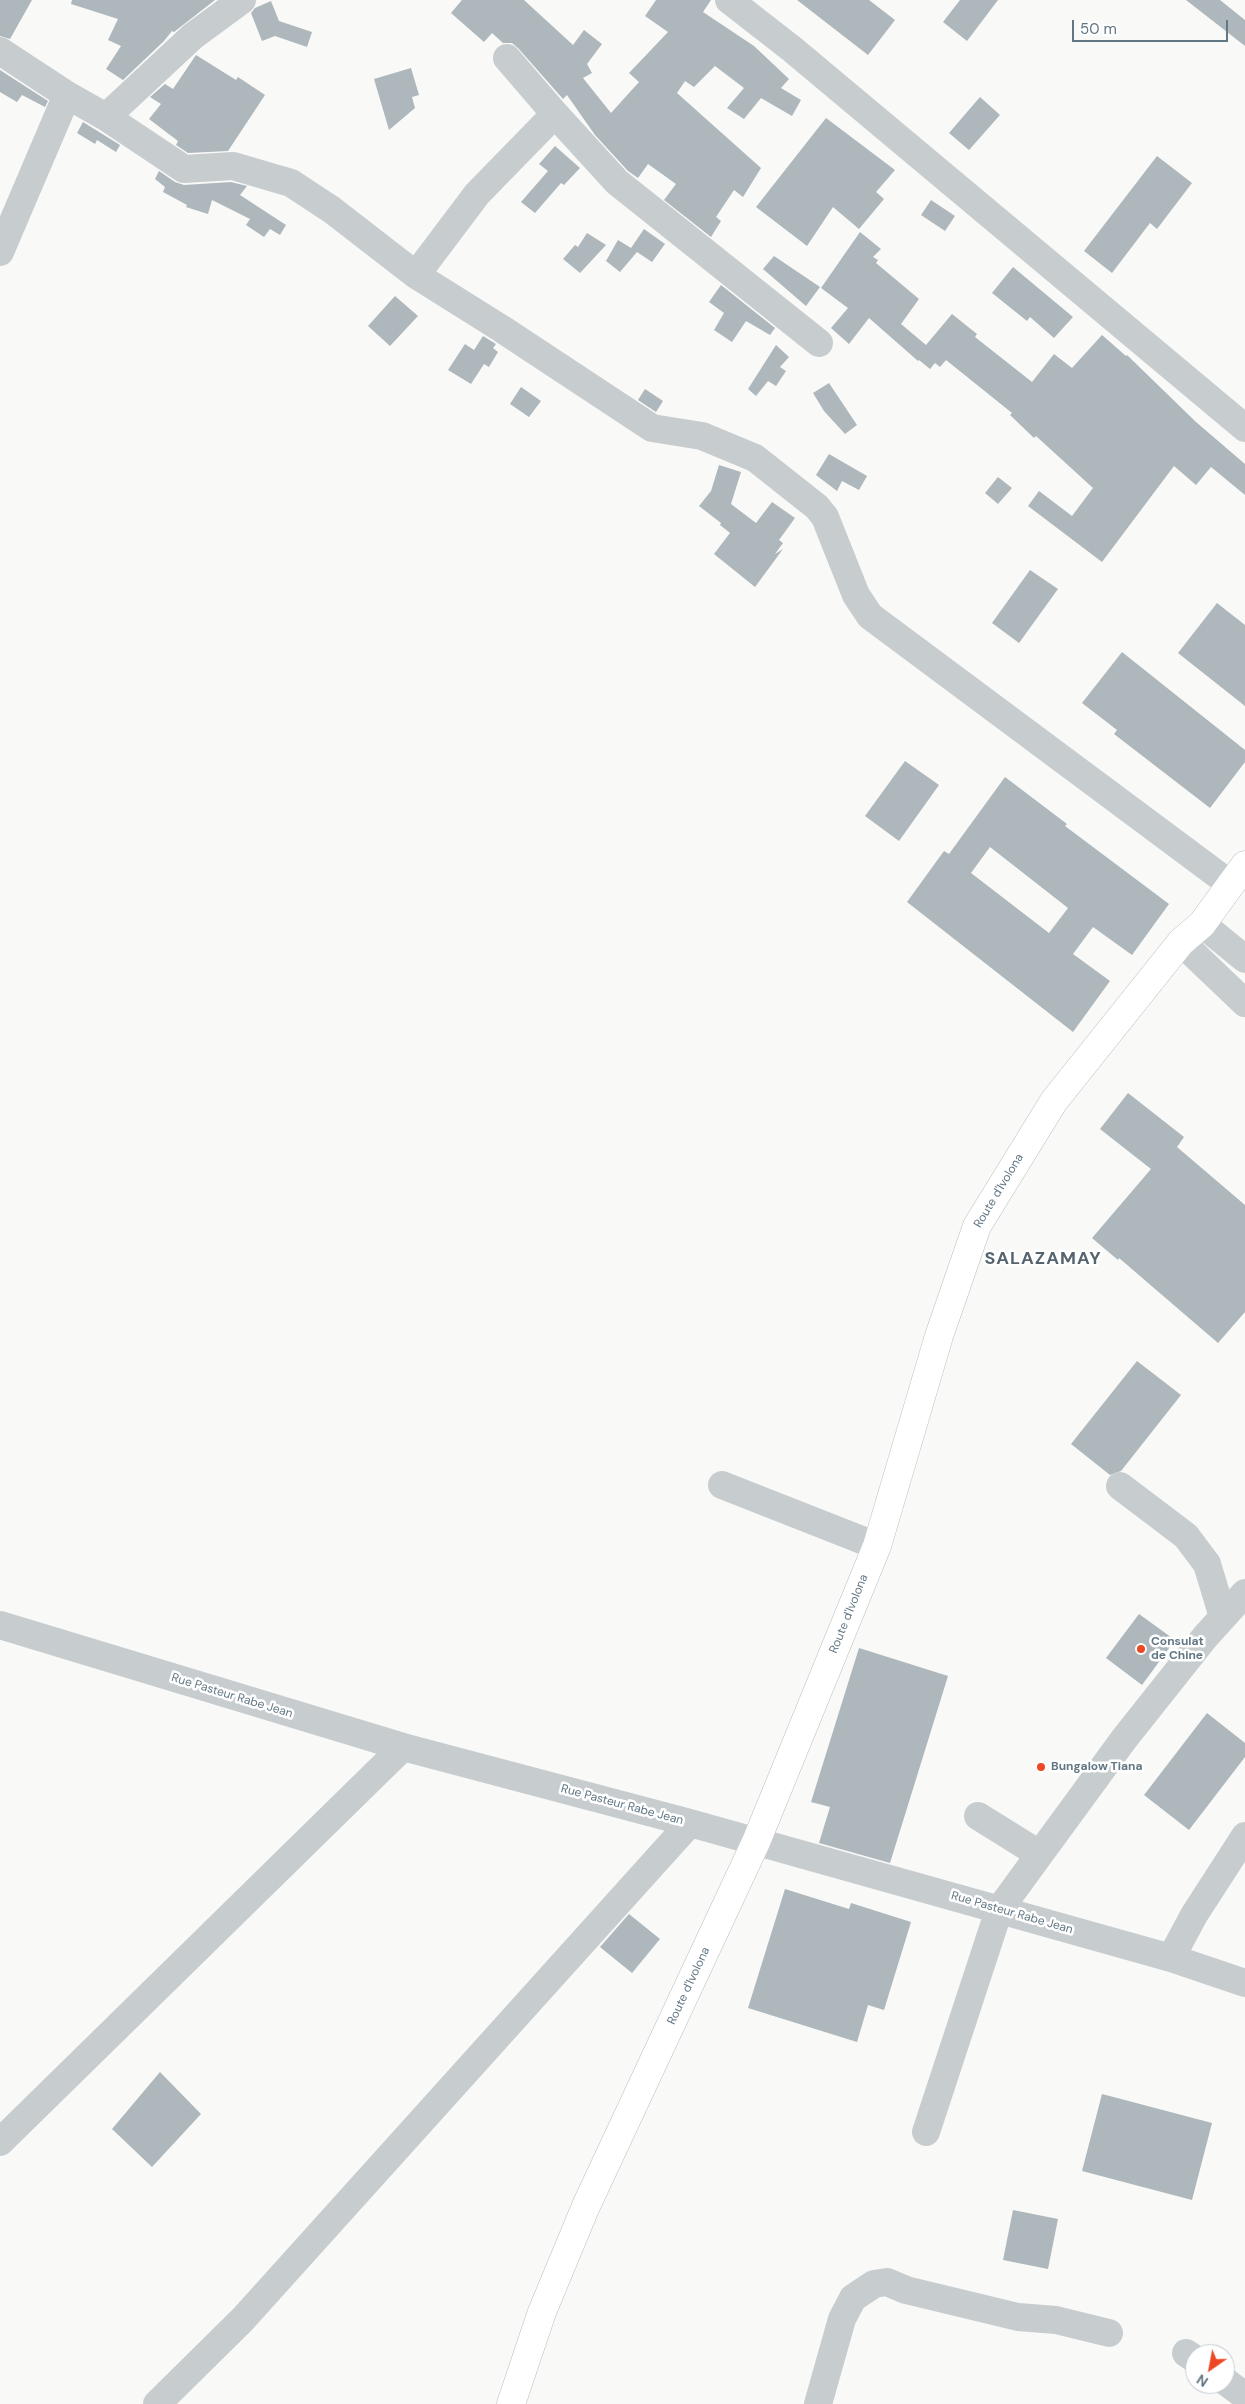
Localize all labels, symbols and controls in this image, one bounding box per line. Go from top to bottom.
scale bar [1075,10,1231,42]
text: 50 m [1080,19,1117,39]
street label: Route d'Ivolona [971,1151,1027,1231]
district label: SALAZAMAY [983,1248,1103,1270]
street label: Route d'Ivolona [827,1572,871,1656]
place label: Consulat de Chine [1151,1635,1204,1663]
marker: Consulat de Chine [1135,1643,1147,1655]
street label: Rue Pasteur Rabe Jean [170,1671,294,1721]
place label: Bungalow Tiana [1051,1760,1143,1774]
marker: Bungalow Tiana [1035,1761,1047,1773]
street label: Rue Pasteur Rabe Jean [559,1782,685,1828]
street label: Rue Pasteur Rabe Jean [949,1889,1075,1937]
street label: Route d'Ivolona [665,1945,713,2027]
north arrow [1185,2344,1235,2394]
text: N [1193,2370,1212,2391]

